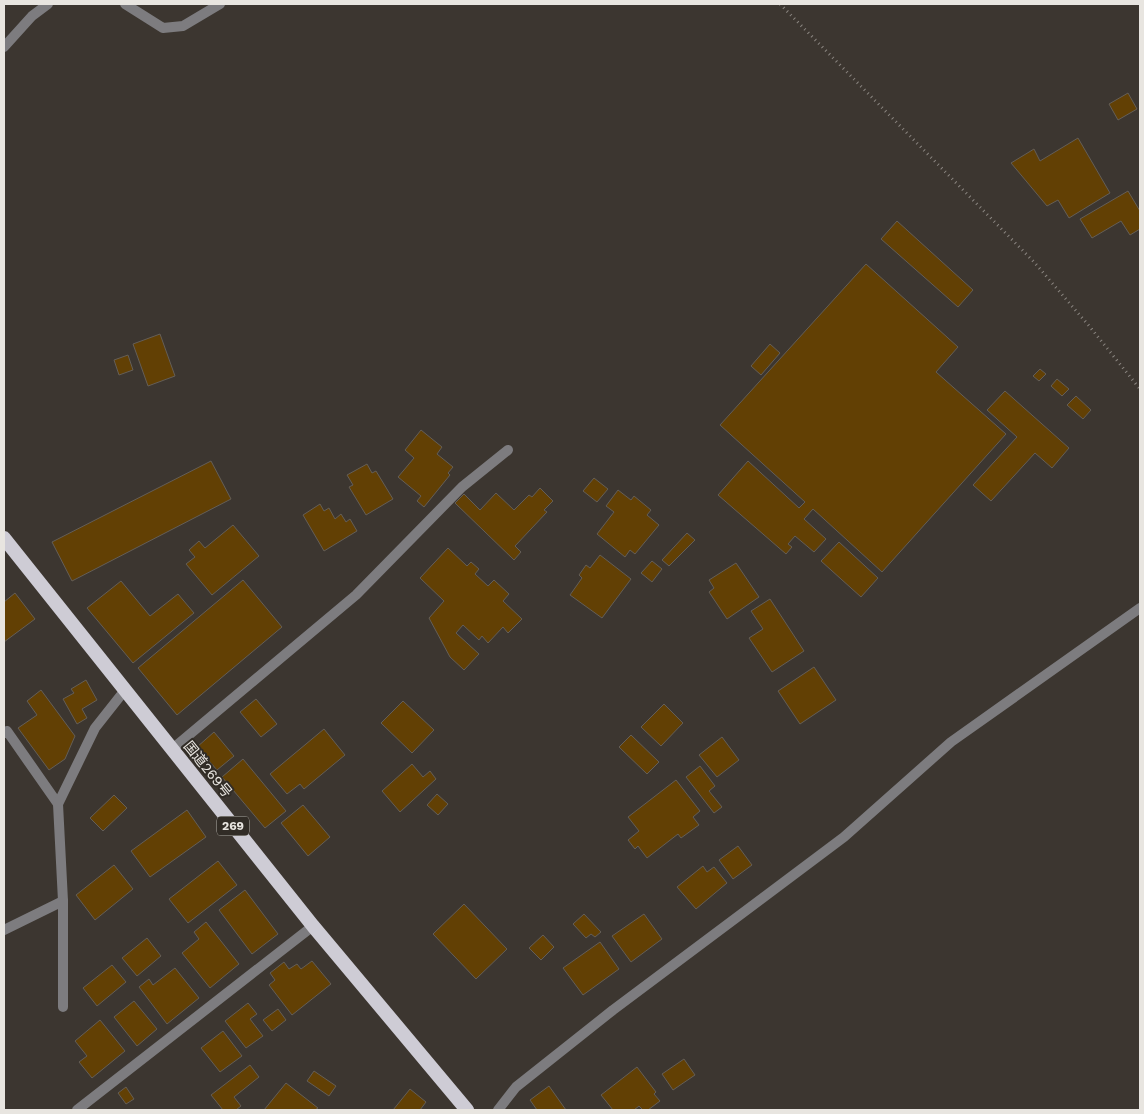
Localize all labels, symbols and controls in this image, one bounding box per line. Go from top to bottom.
street label: 国道269号 [181,738,235,800]
road number: 269 [217,816,249,836]

